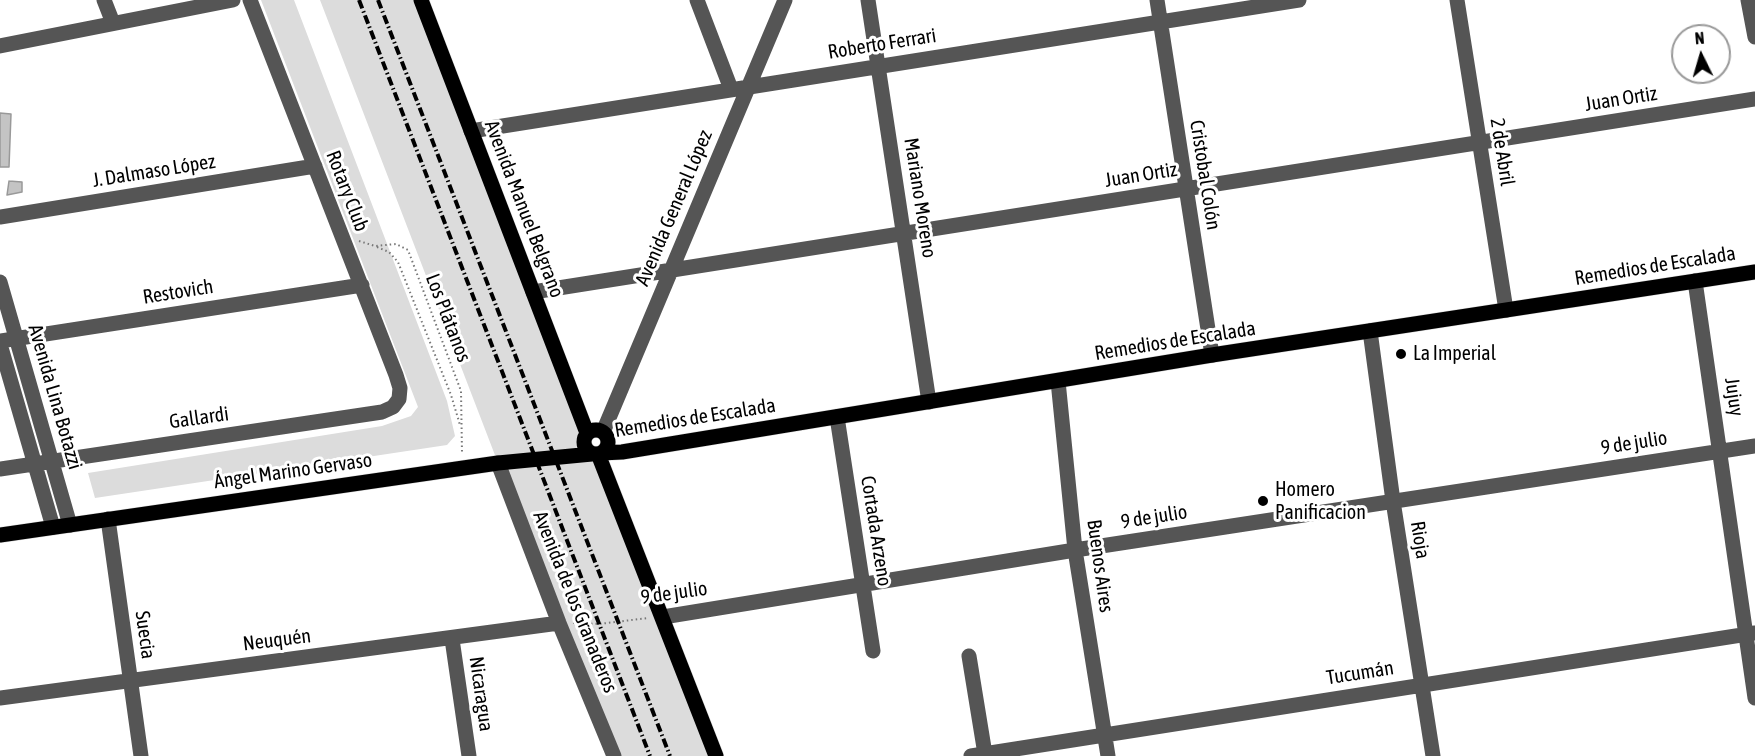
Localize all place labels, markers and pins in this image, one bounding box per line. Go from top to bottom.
place label: La Imperial [1413,342,1496,366]
marker: La Imperial [1394,347,1408,361]
place label: Homero Panificacion [1275,478,1366,525]
marker: Homero Panificacion [1256,494,1270,508]

